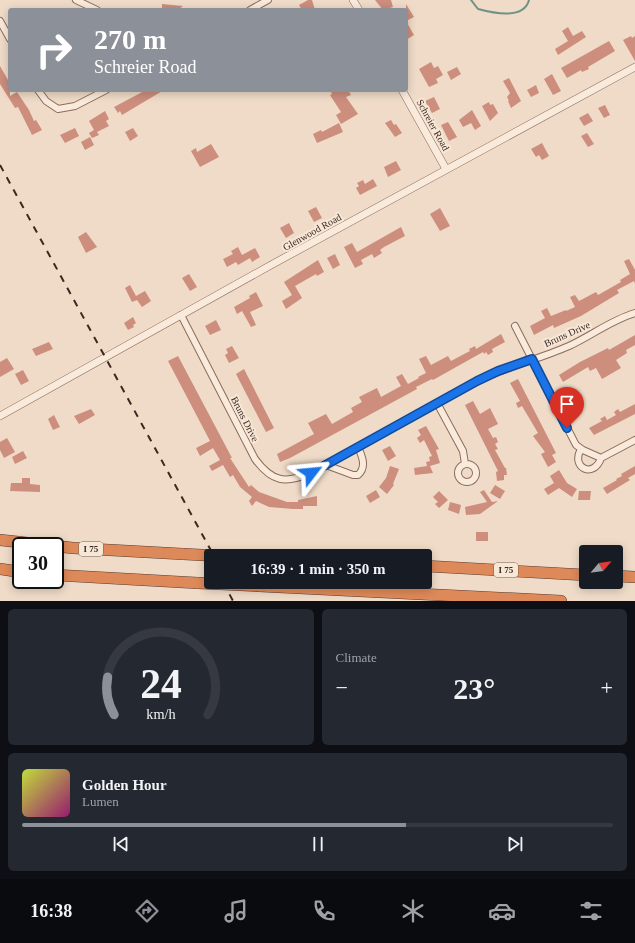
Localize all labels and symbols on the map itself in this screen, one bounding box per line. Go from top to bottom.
street label: Schreier Road [414,97,452,153]
street label: Glenwood Road [281,211,343,253]
street label: Bruns Drive [542,319,592,349]
pin [550,387,584,428]
street label: Bruns Drive [229,395,261,444]
position arrow [290,452,332,494]
speed limit sign: 30 [12,537,64,589]
road number: I 75 [79,542,103,556]
north arrow [579,545,623,589]
road number: I 75 [494,563,518,577]

